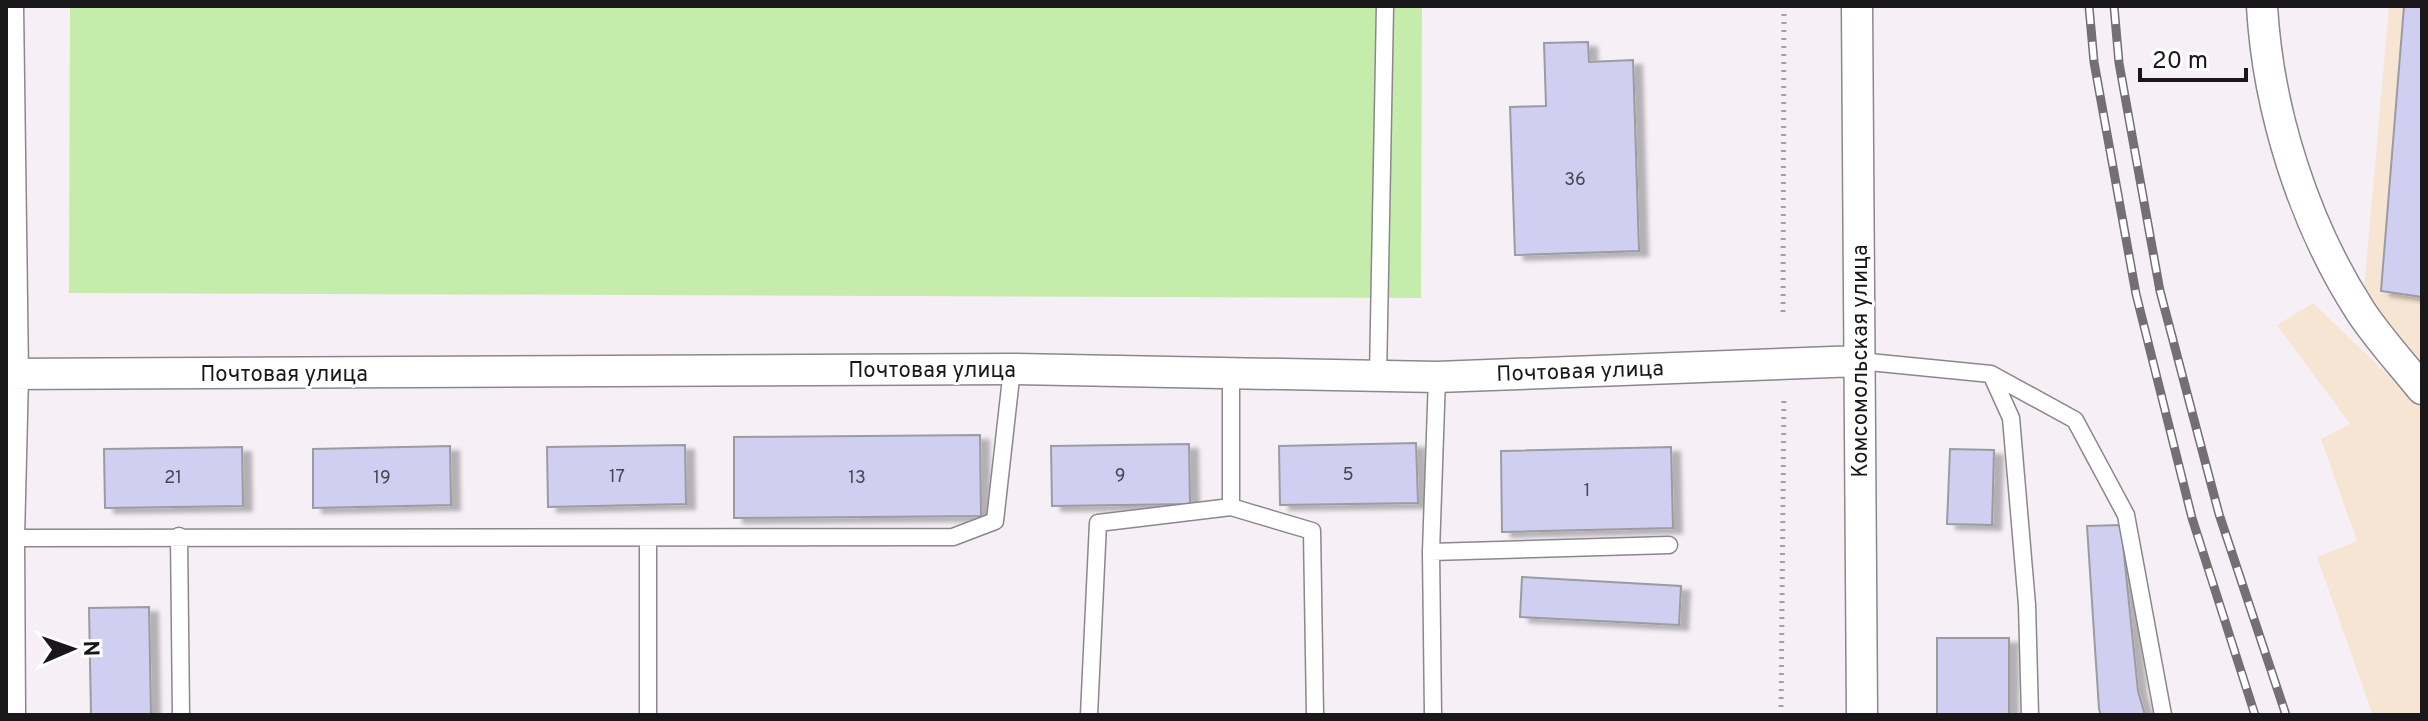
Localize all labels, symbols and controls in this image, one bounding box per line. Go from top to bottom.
scale bar [2140,32,2246,82]
text: 20 m [2152,47,2208,77]
house number: 36 [1564,169,1586,192]
street label: Комсомольская улица [1848,244,1875,478]
street label: Почтовая улица [1496,356,1664,389]
street label: Почтовая улица [848,358,1016,385]
street label: Почтовая улица [200,362,368,389]
house number: 5 [1342,464,1354,487]
house number: 9 [1115,465,1125,488]
house number: 17 [609,466,625,489]
house number: 21 [164,467,182,490]
house number: 19 [373,467,391,490]
house number: 13 [848,467,866,490]
house number: 1 [1584,480,1590,503]
north arrow [32,609,112,689]
text: N [76,640,103,657]

